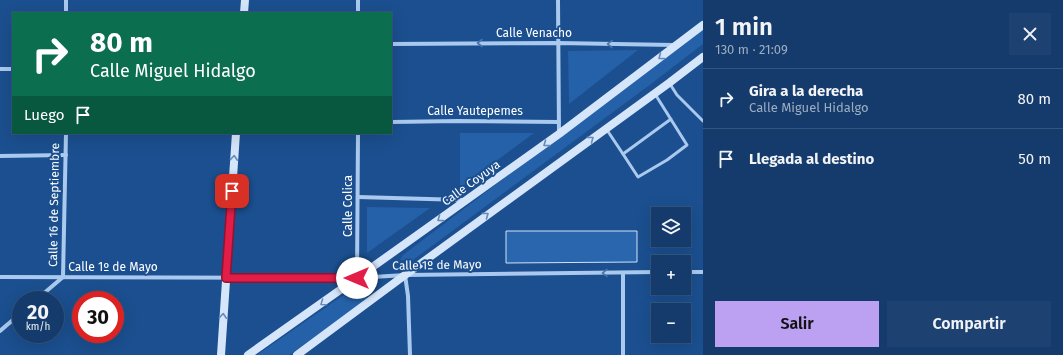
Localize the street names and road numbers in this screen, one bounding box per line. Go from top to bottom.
street label: Calle Venacho [496,26,572,40]
street label: Calle Yautepemes [427,104,523,118]
street label: Calle 16 de Septiembre [46,143,62,267]
street label: Calle Coyuya [439,157,503,209]
street label: Calle Colica [341,175,355,237]
street label: Calle 1º de Mayo [392,257,482,273]
street label: Calle 1º de Mayo [68,260,158,274]

